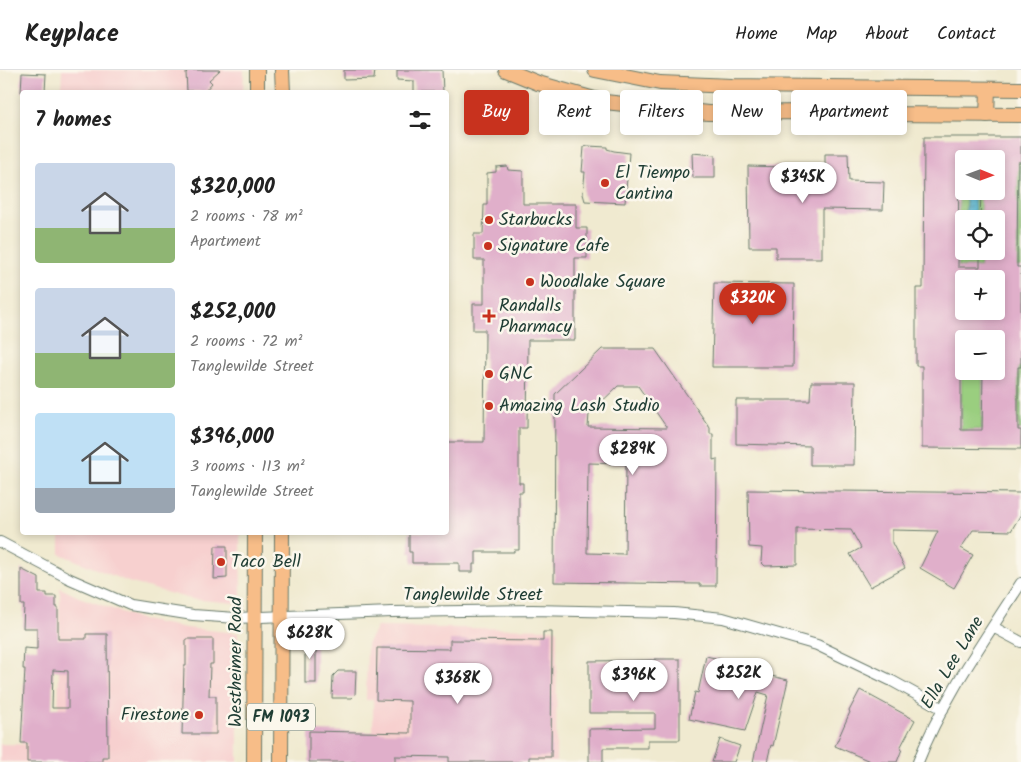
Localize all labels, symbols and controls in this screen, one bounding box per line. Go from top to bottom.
text: Keyplace [25,15,119,54]
text: Home [735,20,778,49]
text: Map [806,20,837,49]
text: About [865,20,909,49]
text: Contact [937,20,996,49]
chip: Buy [464,90,529,135]
chip: Rent [539,90,610,135]
chip: Filters [620,90,703,135]
chip: New [713,90,781,135]
chip: Apartment [791,90,907,135]
text: 7 homes [35,104,112,137]
icon: filters [406,106,434,134]
north arrow [955,150,1005,200]
map controls [955,150,1005,380]
place label: El Tiempo Cantina [615,159,690,209]
pin: $345K [768,162,838,204]
text: $345K [781,165,825,190]
text: $320,000 [190,171,275,204]
marker: El Tiempo Cantina [599,177,611,189]
icon: home [75,183,135,243]
text: 2 rooms · 78 m² [190,204,303,229]
place label: Starbucks [499,206,572,235]
button: locate [955,210,1005,260]
marker: Starbucks [483,214,495,226]
text: Apartment [190,229,261,254]
place label: Signature Cafe [498,232,609,261]
marker: Signature Cafe [482,240,494,252]
place label: Woodlake Square [540,268,665,297]
button: + [955,270,1005,320]
marker: Woodlake Square [524,276,536,288]
pin: $320K [718,282,788,325]
text: $320K [730,286,776,311]
place label: Randalls Pharmacy [499,292,573,342]
text: $252,000 [190,296,275,329]
icon: home [75,308,135,368]
marker: Randalls Pharmacy [483,310,495,322]
text: 2 rooms · 72 m² [190,329,302,354]
button: − [955,330,1005,380]
text: Tanglewilde Street [190,354,314,379]
place label: GNC [499,360,533,389]
marker: GNC [483,368,495,380]
place label: Amazing Lash Studio [499,392,660,421]
marker: Amazing Lash Studio [483,400,495,412]
text: $396,000 [190,421,274,454]
icon: home [75,433,135,493]
pin: $289K [598,434,668,476]
text: $289K [610,437,656,462]
text: 3 rooms · 113 m² [190,454,305,479]
text: Tanglewilde Street [190,479,314,504]
place label: Taco Bell [231,548,301,577]
marker: Taco Bell [215,556,227,568]
street label: Tanglewilde Street [403,581,544,610]
street label: Westheimer Road [222,596,251,727]
street label: Ella Lee Lane [914,611,992,715]
pin: $628K [275,618,345,660]
text: $628K [287,621,333,646]
pin: $252K [704,658,774,700]
pin: $396K [599,660,669,702]
text: $252K [716,661,762,686]
pin: $368K [423,662,493,705]
text: $396K [612,663,656,688]
text: $368K [435,666,481,691]
place label: Firestone [121,701,189,730]
road number: FM 1093 [247,704,315,730]
marker: Firestone [193,709,205,721]

